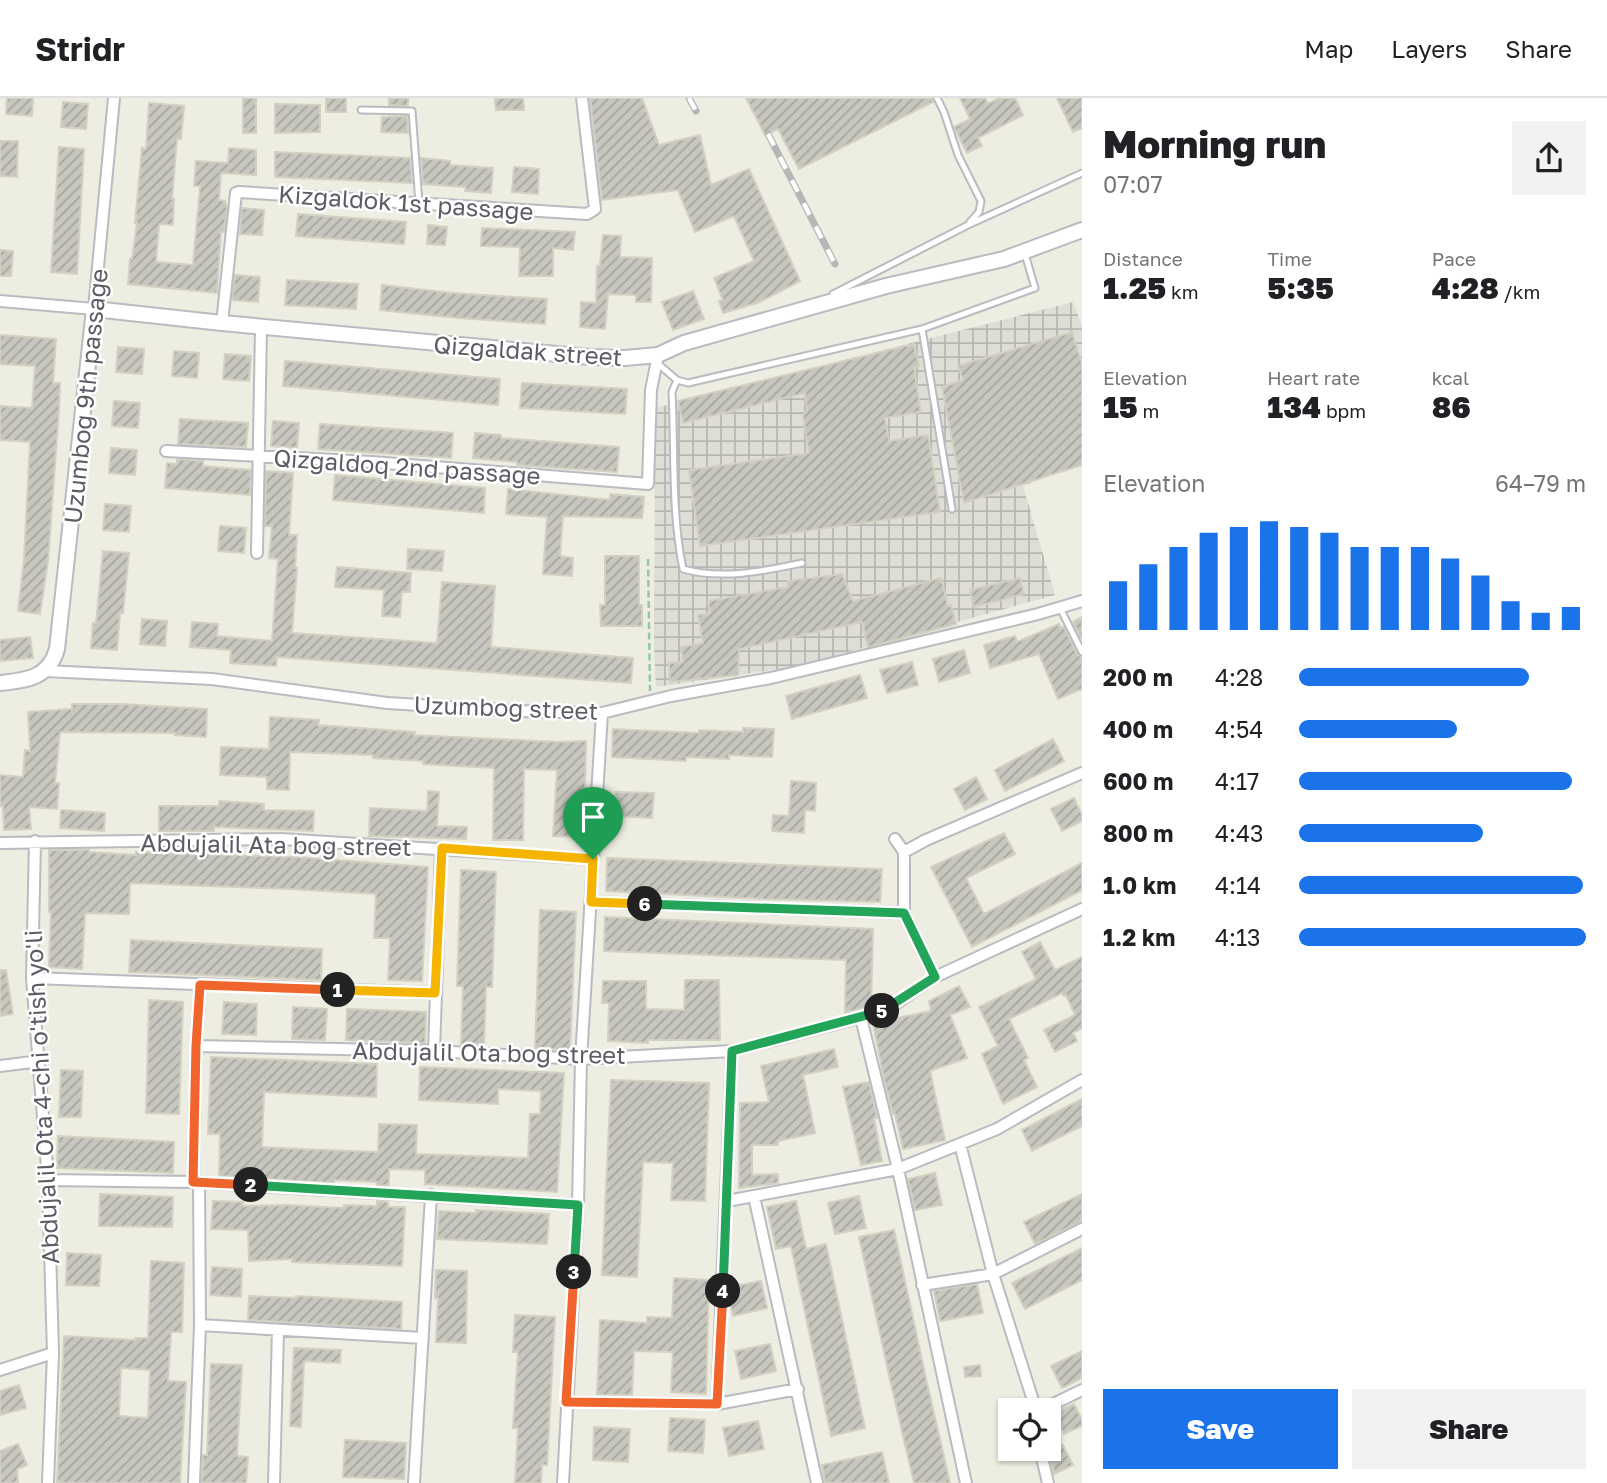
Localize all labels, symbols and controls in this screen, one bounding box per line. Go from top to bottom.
text: Stridr [35,29,125,68]
text: Map [1304,34,1353,63]
text: Layers [1391,34,1467,63]
text: Share [1505,34,1572,63]
text: Morning run [1103,121,1326,166]
button: share [1512,121,1586,195]
text: 07:07 [1103,170,1163,198]
street label: Kizgaldok 1st passage [277,179,535,225]
text: Distance [1103,247,1183,270]
text: Time [1267,247,1312,270]
text: Pace [1432,247,1476,270]
street label: Uzumbog 9th passage [57,267,113,525]
text: 1.25 [1103,270,1166,306]
text: 5:35 [1267,270,1334,306]
text: 4:28 [1432,270,1499,306]
text: km [1166,280,1199,303]
text: /km [1499,280,1540,303]
street label: Qizgaldak street [433,329,623,371]
text: Elevation [1103,366,1188,389]
text: Heart rate [1267,366,1360,389]
text: kcal [1432,366,1469,389]
text: 15 [1103,389,1138,425]
text: 134 [1267,389,1321,425]
text: 86 [1432,389,1471,425]
text: m [1138,399,1159,422]
text: bpm [1321,399,1366,422]
street label: Qizgaldoq 2nd passage [273,442,541,490]
text: Elevation [1103,469,1205,497]
text: 64–79 m [1495,469,1586,497]
text: 200 m [1103,663,1173,691]
text: 4:28 [1215,663,1263,691]
street label: Uzumbog street [413,689,599,725]
text: 400 m [1103,715,1173,743]
text: 4:54 [1215,715,1263,743]
text: 600 m [1103,767,1173,795]
text: 4:17 [1215,767,1259,795]
pin [563,787,623,859]
icon: arrive [574,798,612,836]
text: 800 m [1103,819,1174,847]
text: 4:43 [1215,819,1263,847]
street label: Abdujalil Ata bog street [140,827,412,861]
text: 1.0 km [1103,871,1176,899]
text: 4:14 [1215,871,1261,899]
pin: 6 [628,886,662,922]
text: 6 [638,892,651,915]
text: 1.2 km [1103,923,1175,951]
text: 4:13 [1215,923,1261,951]
street label: Abdujalil Ota 4-chi o'tish yo'li [18,929,64,1265]
pin: 1 [320,972,356,1008]
text: 1 [333,978,342,1001]
pin: 5 [864,993,900,1028]
text: 5 [876,999,887,1022]
street label: Abdujalil Ota bog street [352,1035,626,1069]
pin: 2 [233,1168,268,1202]
text: 2 [245,1173,256,1196]
pin: 3 [556,1254,592,1290]
text: 3 [568,1260,579,1283]
pin: 4 [706,1274,740,1308]
text: 4 [717,1279,728,1302]
button: Save [1103,1389,1338,1469]
button: Share [1352,1389,1586,1469]
map controls [998,1398,1061,1461]
button: locate [998,1398,1061,1461]

